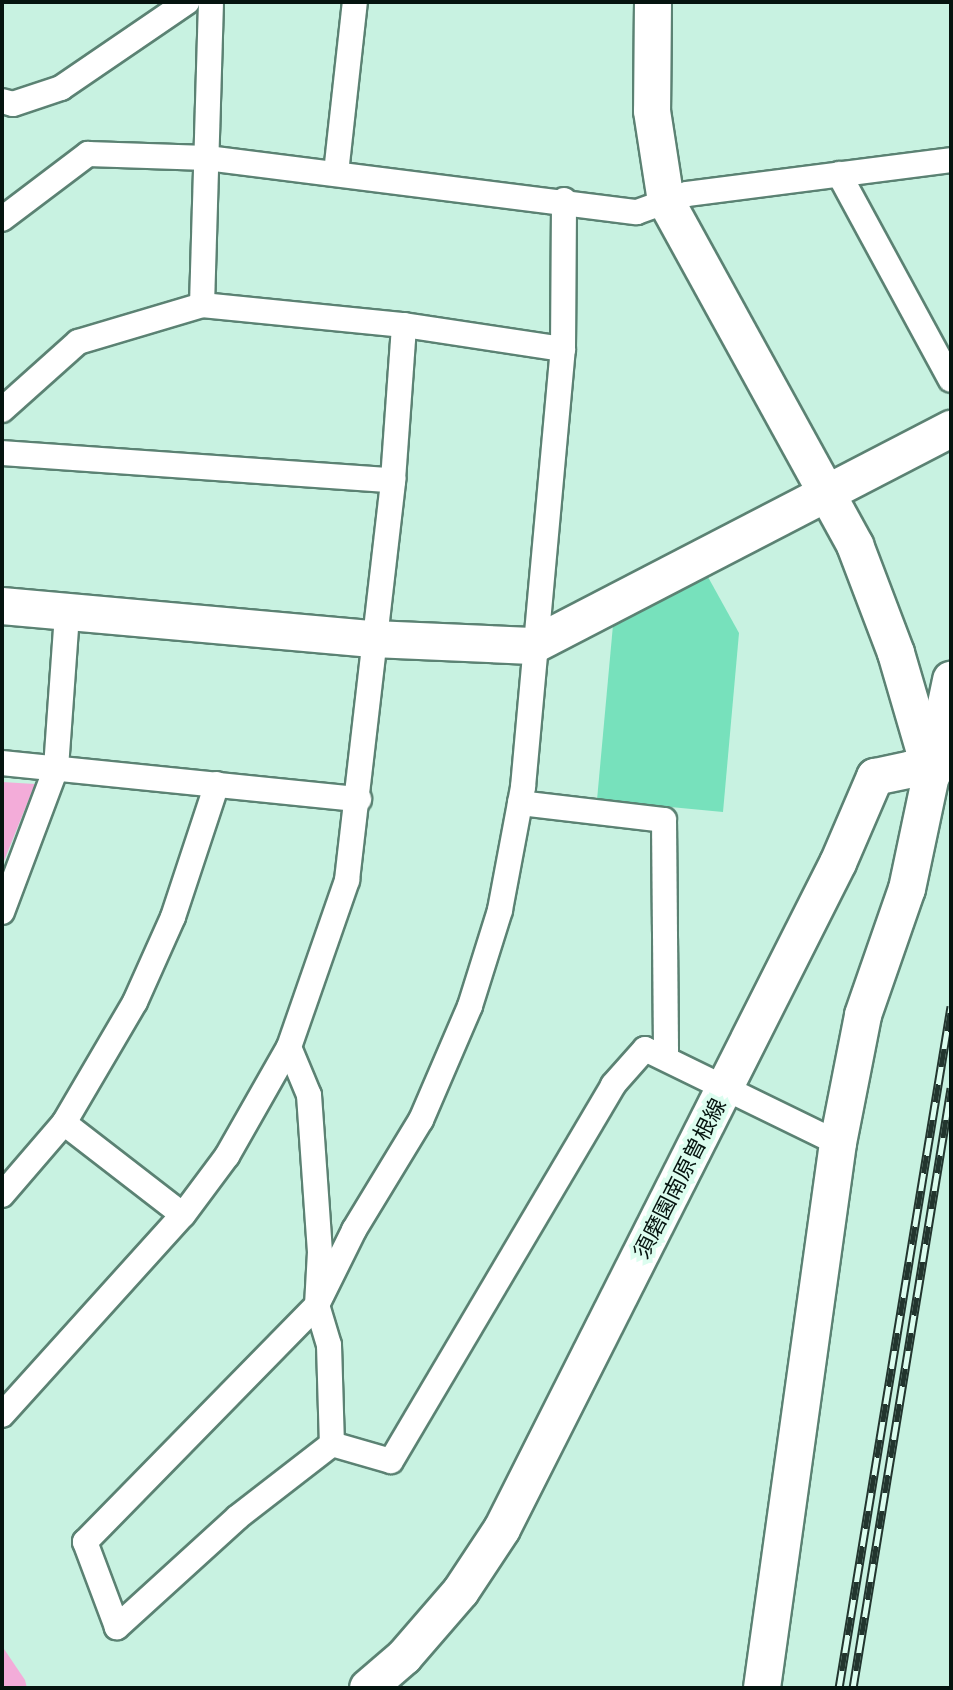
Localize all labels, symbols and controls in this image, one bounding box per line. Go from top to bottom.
street label: 須磨園南原曽根線 [627,1094,731,1262]

